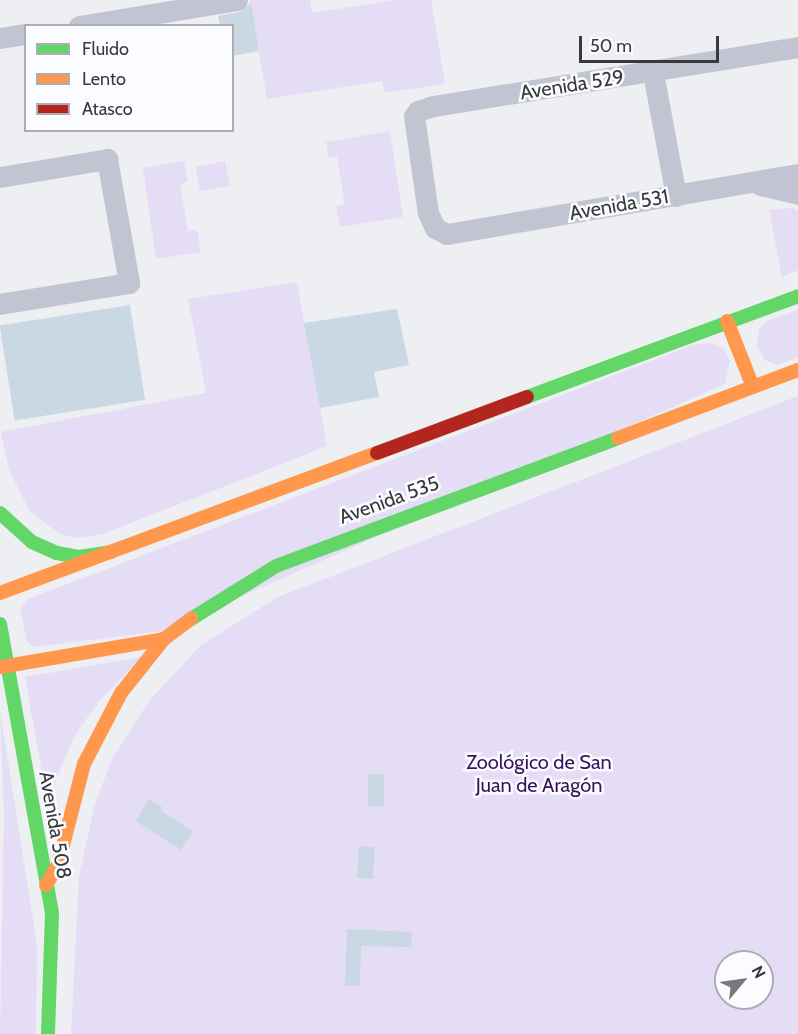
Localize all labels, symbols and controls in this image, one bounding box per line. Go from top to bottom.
legend [24,24,234,132]
scale bar [582,24,722,62]
text: 50 m [590,35,632,57]
text: Fluido [82,38,129,60]
street label: Avenida 529 [518,65,626,105]
text: Lento [82,68,126,90]
text: Atasco [82,98,133,120]
street label: Avenida 531 [568,184,670,226]
street label: Avenida 535 [336,471,442,529]
park label: Zoológico de San Juan de Aragón [466,751,612,798]
street label: Avenida 508 [34,769,76,881]
north arrow [714,950,774,1010]
text: N [747,962,769,982]

